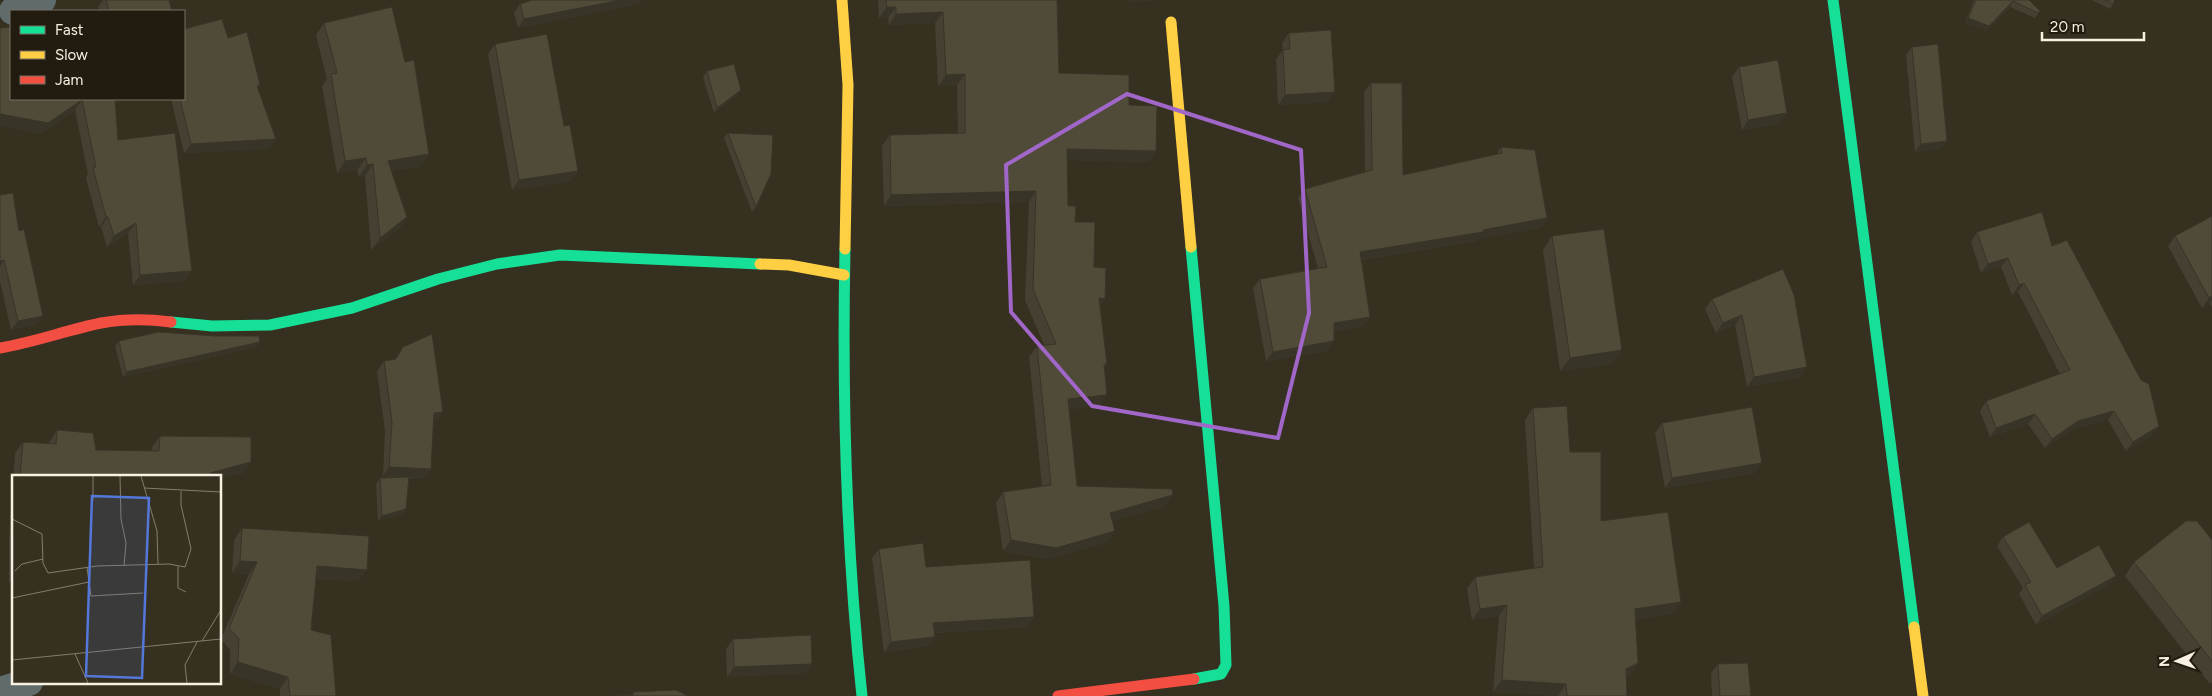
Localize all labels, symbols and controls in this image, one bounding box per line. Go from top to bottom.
legend [10,10,185,100]
scale bar [2042,10,2144,42]
text: 20 m [2050,18,2084,36]
text: Fast [55,21,84,39]
text: Slow [55,46,88,64]
text: Jam [55,71,83,89]
inset map [12,475,221,684]
north arrow [2152,636,2202,686]
text: N [2156,656,2173,667]

